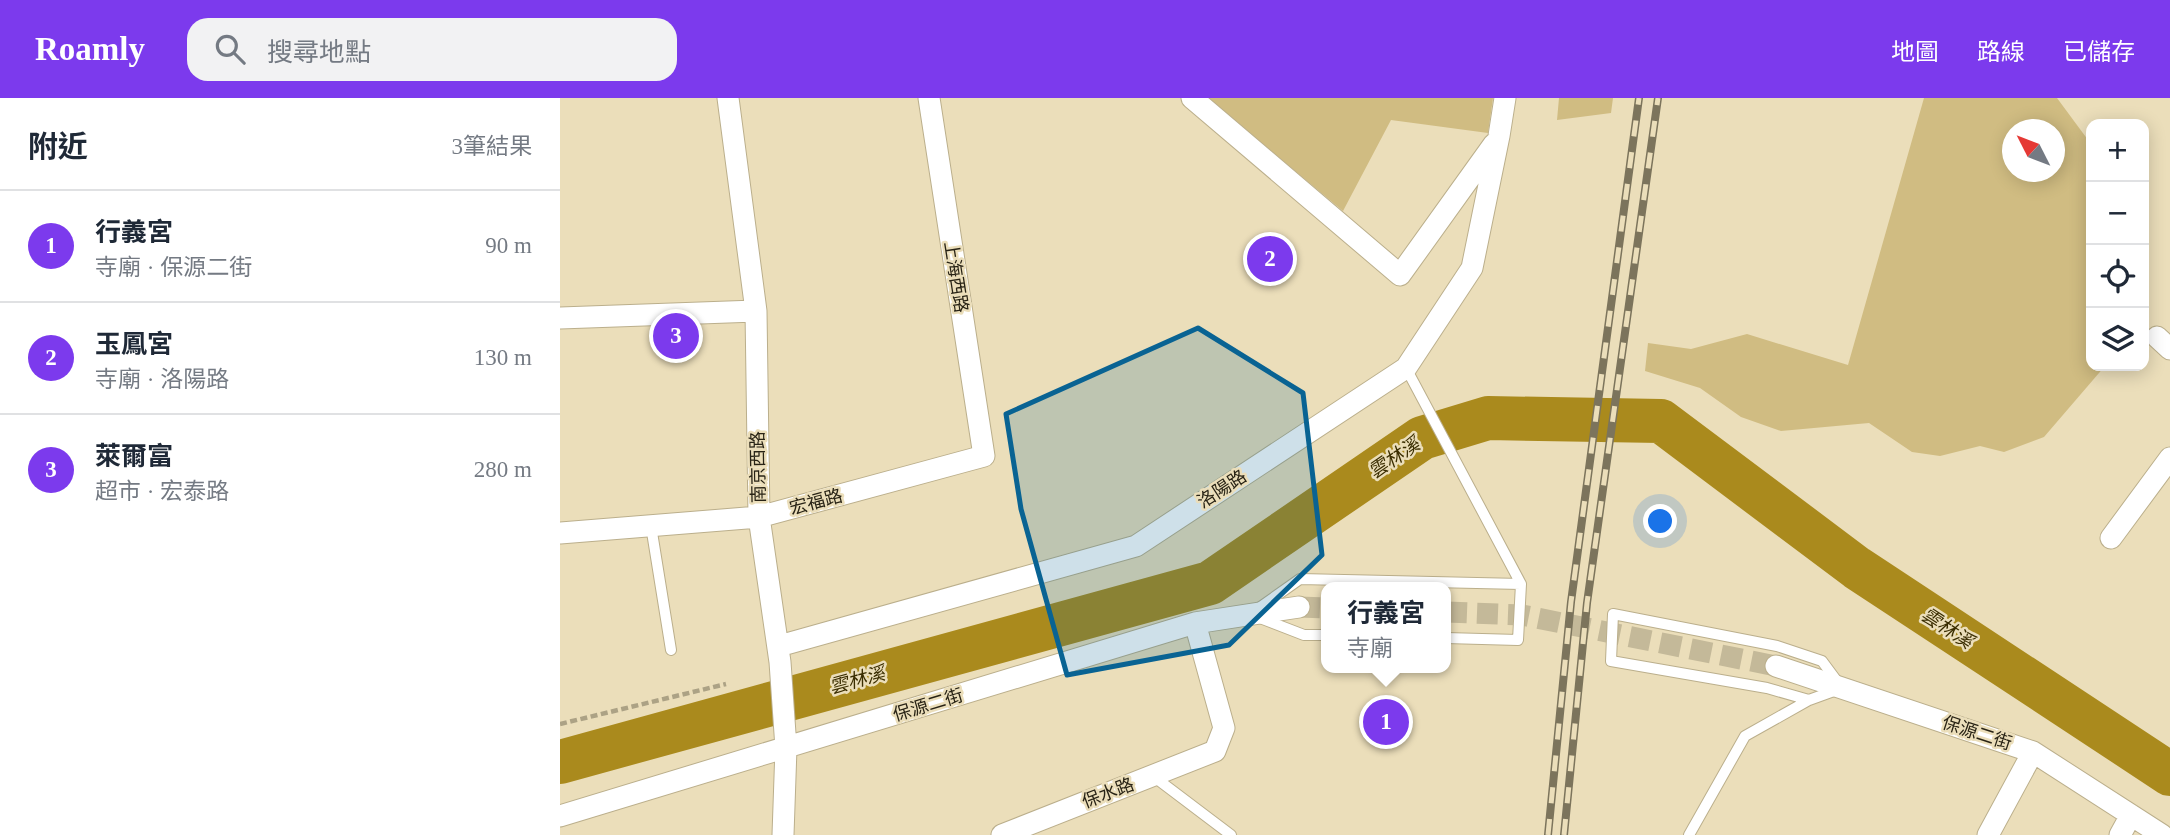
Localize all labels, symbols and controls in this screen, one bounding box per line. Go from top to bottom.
search box [187,18,677,81]
icon: search [211,30,249,68]
text: Roamly [35,31,145,67]
text: 搜尋地點 [267,38,371,67]
text: 地圖 [1891,39,1939,65]
text: 路線 [1977,39,2025,65]
text: 已儲存 [2063,39,2135,65]
north arrow [2002,119,2065,182]
map controls [2086,119,2149,371]
button: + [2086,119,2149,182]
text: 附近 [28,130,88,163]
text: 3筆結果 [452,134,532,159]
button: − [2086,182,2149,245]
text: 行義宮 [95,218,173,247]
text: 1 [45,233,57,258]
text: 90 m [485,233,532,258]
pin: 2 [1247,233,1293,285]
street label: 上海西路 [940,240,972,314]
button: locate [2086,245,2149,308]
text: 寺廟 · 保源二街 [95,255,252,280]
button: layers [2086,308,2149,371]
pin: 3 [653,310,699,362]
text: 玉鳳宮 [95,330,173,359]
text: 2 [45,345,57,370]
text: 130 m [474,345,532,370]
text: 寺廟 · 洛陽路 [95,367,229,392]
street label: 南京西路 [747,431,769,503]
water label: 雲林溪 [1364,432,1426,483]
text: 萊爾富 [95,442,173,471]
text: 3 [45,457,57,482]
text: 280 m [474,457,532,482]
street label: 洛陽路 [1194,466,1250,512]
text: 超市 · 宏泰路 [95,479,229,504]
street label: 宏福路 [787,485,845,519]
your location [1643,504,1677,538]
popup [1321,582,1451,673]
text: 行義宮 [1347,599,1425,628]
water label: 雲林溪 [1917,604,1979,654]
text: 寺廟 [1347,636,1393,661]
water label: 雲林溪 [827,662,890,698]
street label: 保源二街 [891,685,965,725]
pin: 1 [1363,696,1409,748]
street label: 保源二街 [1940,712,2014,754]
street label: 保水路 [1079,774,1137,812]

